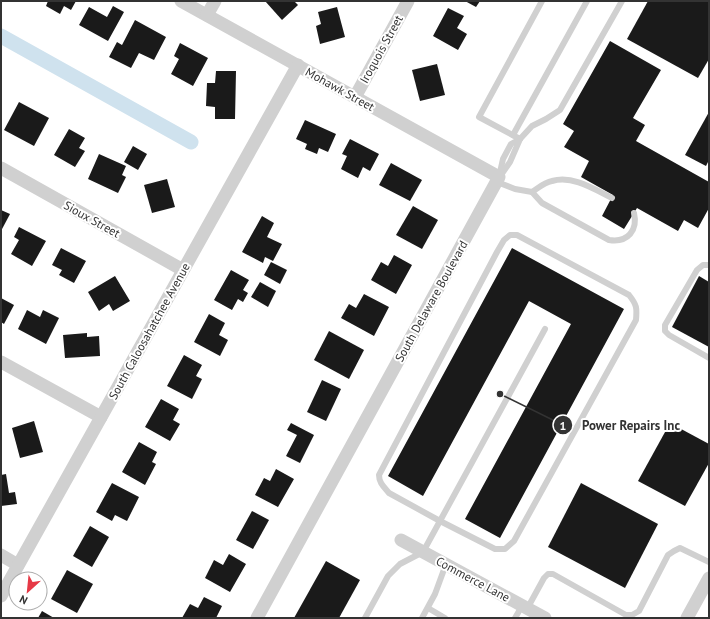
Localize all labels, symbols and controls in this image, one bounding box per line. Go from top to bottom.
street label: Iroquois Street [356,12,406,86]
street label: Mohawk Street [303,64,377,114]
street label: Sioux Street [61,197,123,241]
street label: South Delaware Boulevard [391,238,471,364]
street label: South Caloosahatchee Avenue [105,260,193,402]
callout: Power Repairs Inc [553,413,688,438]
text: Power Repairs Inc [582,417,680,434]
text: 1 [560,418,566,433]
street label: Commerce Lane [433,553,513,605]
north arrow [8,571,48,611]
text: N [17,592,30,608]

